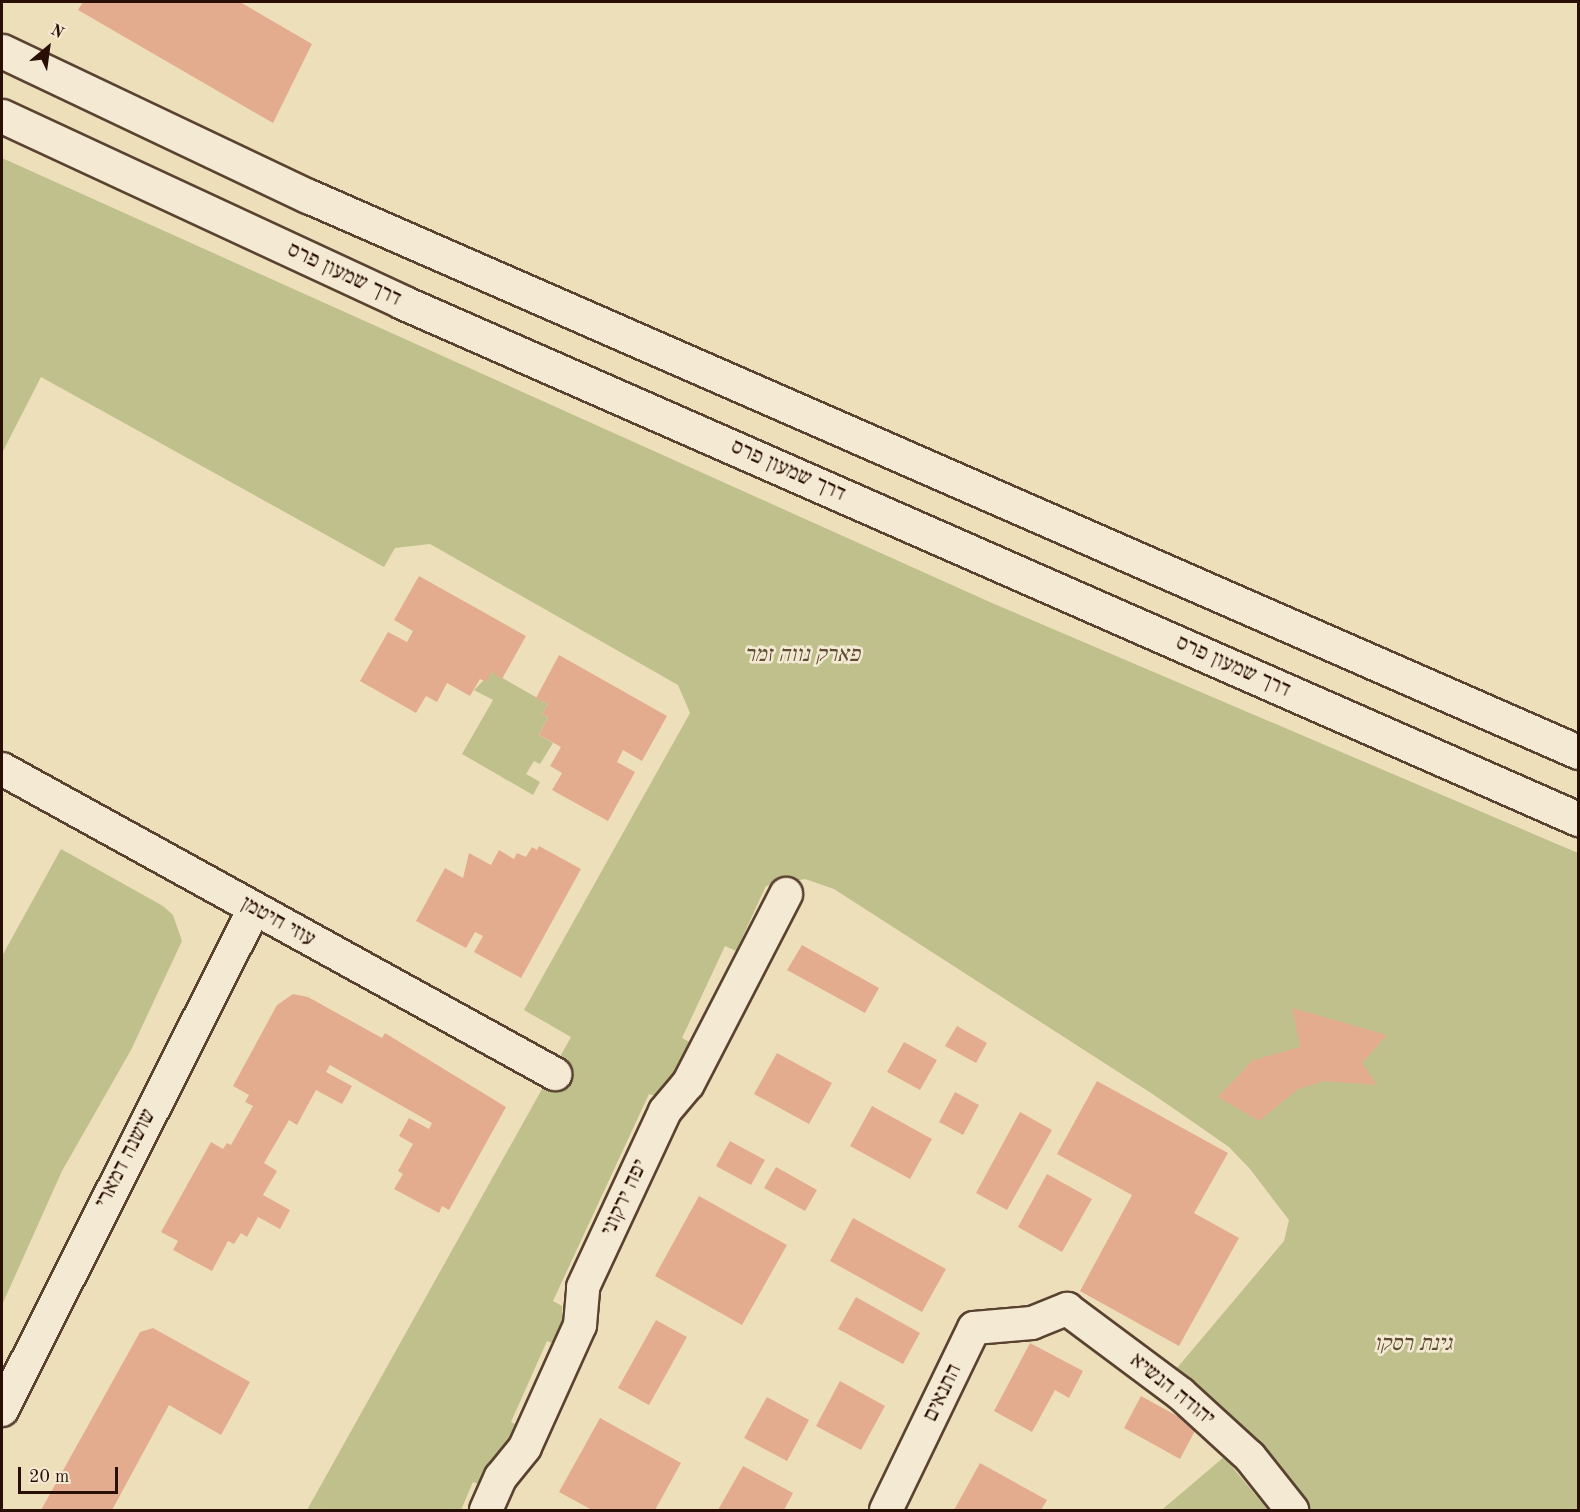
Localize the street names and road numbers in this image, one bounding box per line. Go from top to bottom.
street label: דרך שמעון פרס [283,237,405,313]
street label: דרך שמעון פרס [727,434,849,508]
street label: דרך שמעון פרס [1172,630,1294,704]
street label: עוזי חיטמן [236,891,320,953]
street label: שושנה דמארי [90,1105,162,1213]
street label: יפה ירקוני [596,1156,654,1240]
street label: יהודה הנשיא [1124,1348,1220,1432]
street label: התנאים [918,1360,968,1426]

